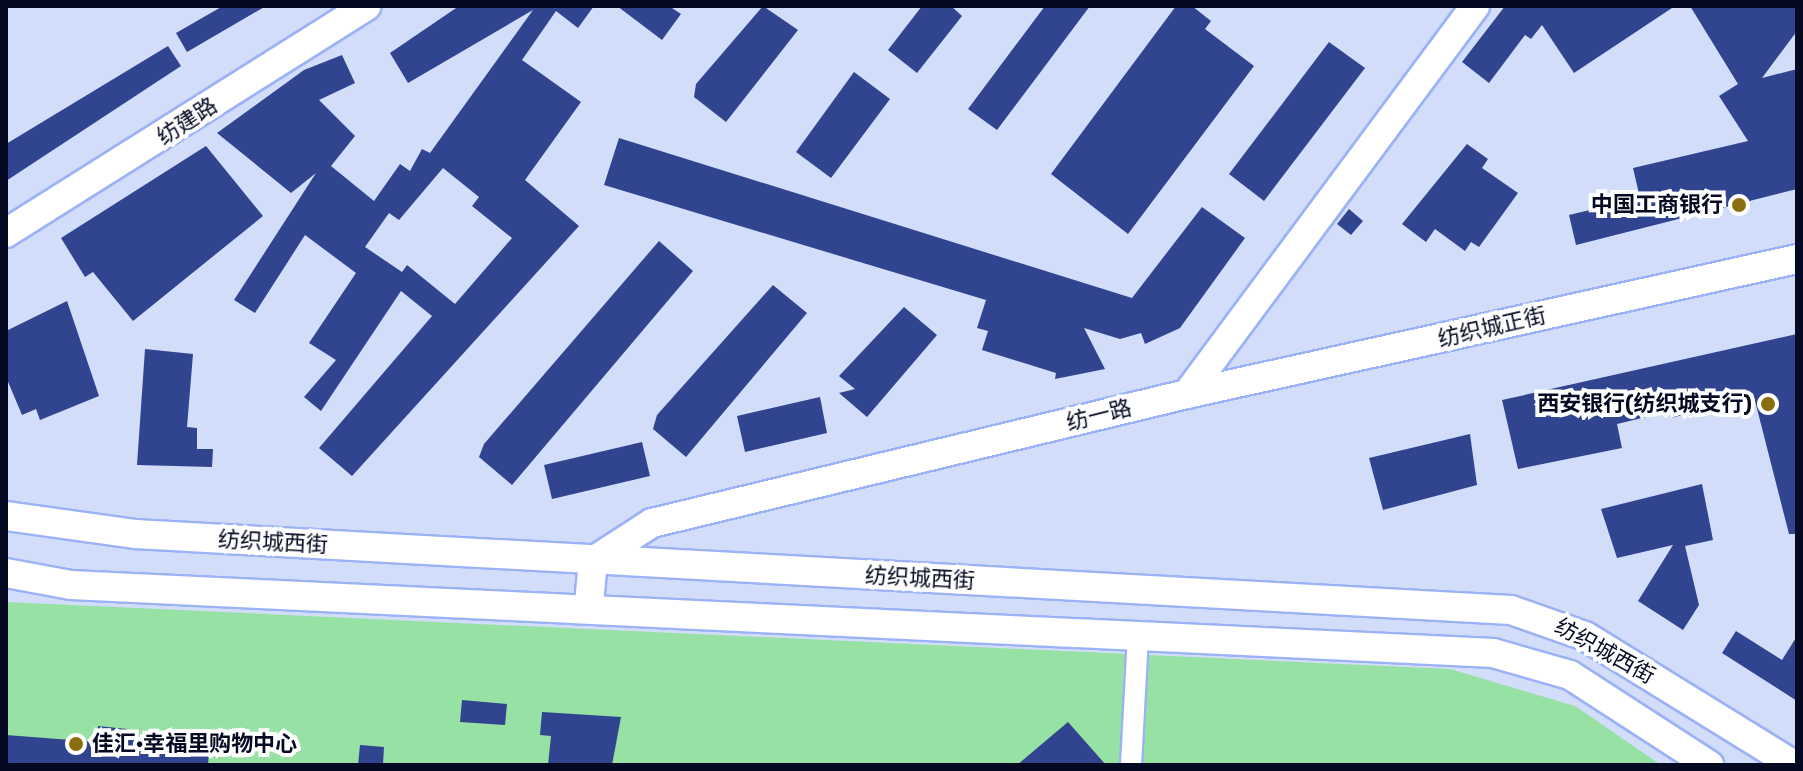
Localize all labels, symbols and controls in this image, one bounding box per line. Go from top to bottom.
street label: 纺建路 [152,92,222,150]
place label: 中国工商银行 [1591,192,1723,218]
marker: 中国工商银行 [1730,196,1748,214]
street label: 纺织城正街 [1435,302,1549,352]
place label: 西安银行(纺织城支行) [1537,391,1752,417]
street label: 纺一路 [1064,394,1134,436]
marker: 西安银行(纺织城支行) [1759,395,1777,413]
street label: 纺织城西街 [217,526,329,558]
street label: 纺织城西街 [864,562,976,594]
street label: 纺织城西街 [1550,613,1660,689]
place label: 佳汇·幸福里购物中心 [92,731,297,757]
marker: 佳汇·幸福里购物中心 [67,735,85,753]

